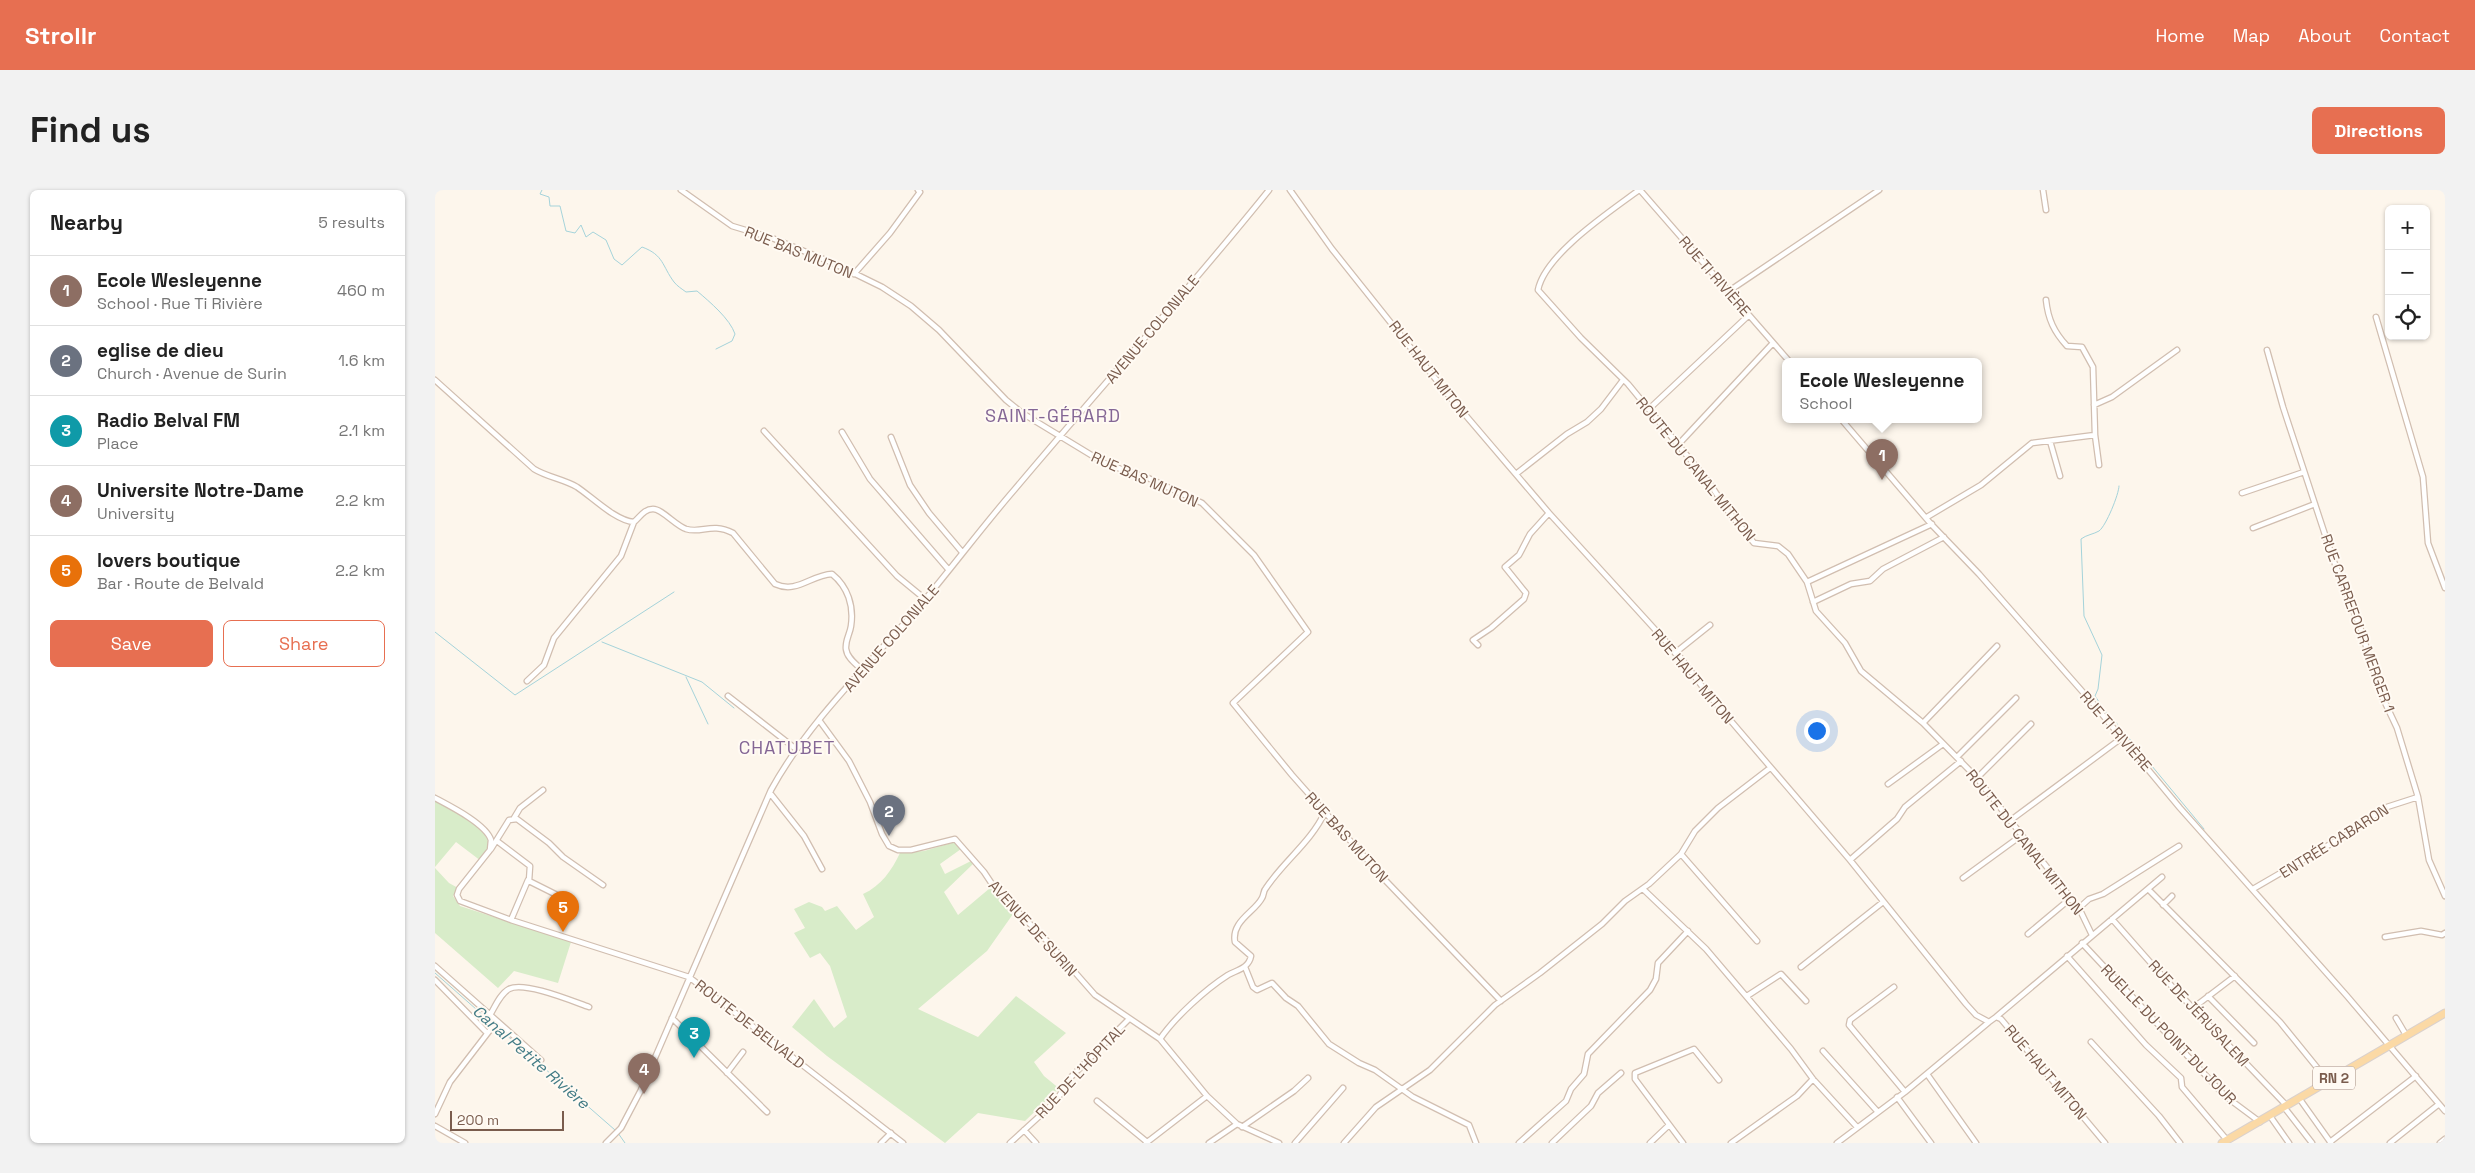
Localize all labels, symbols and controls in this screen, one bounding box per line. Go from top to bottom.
text: Strollr [25,20,97,51]
text: Home [2156,24,2205,47]
text: Map [2233,24,2270,47]
text: About [2298,24,2352,47]
text: Contact [2380,24,2450,47]
button: Directions [2312,107,2445,154]
text: Find us [30,108,151,152]
map controls [2385,205,2430,340]
button: + [2385,205,2430,250]
text: Nearby [50,209,123,236]
text: 5 results [318,212,385,233]
street label: RUE BAS MUTON [742,222,856,282]
street label: RUE TI RIVIÈRE [1675,232,1755,320]
button: − [2385,250,2430,295]
text: Ecole Wesleyenne [97,268,262,293]
street label: AVENUE COLONIALE [1101,271,1203,387]
text: 1 [62,280,70,301]
text: 460 m [337,280,385,301]
text: School · Rue Ti Rivière [97,293,263,314]
button: locate [2385,295,2430,340]
street label: RUE HAUT MITON [1385,317,1473,421]
text: eglise de dieu [97,338,224,363]
text: 2 [61,350,71,371]
text: 1.6 km [338,350,385,371]
popup [1782,358,1982,423]
text: Church · Avenue de Surin [97,363,287,384]
text: Ecole Wesleyenne [1800,368,1964,393]
street label: ROUTE DU CANAL MITHON [1632,393,1760,545]
text: School [1800,393,1852,414]
district label: SAINT-GÉRARD [985,404,1121,427]
text: Radio Belval FM [97,408,240,433]
text: 3 [61,420,71,441]
text: 2.1 km [339,420,385,441]
text: Place [97,433,139,454]
pin: 1 [1866,439,1898,480]
street label: RUE BAS MUTON [1088,447,1202,511]
text: Universite Notre-Dame [97,478,304,503]
text: 4 [61,490,71,511]
text: 2.2 km [335,490,385,511]
text: University [97,503,175,524]
street label: RUE CARREFOUR MERGER 1 [2317,531,2399,715]
text: lovers boutique [97,548,241,573]
text: 5 [61,560,71,581]
text: 2.2 km [335,560,385,581]
text: Bar · Route de Belvald [97,573,264,594]
street label: AVENUE COLONIALE [839,580,943,696]
button: Save [50,620,213,667]
button: Share [223,620,385,667]
street label: RUE HAUT MITON [1648,625,1738,727]
street label: RUE TI RIVIÈRE [2076,687,2156,775]
your location [1804,718,1830,744]
district label: CHATUBET [739,736,835,759]
street label: ROUTE DU CANAL MITHON [1962,765,2088,919]
street label: RUE BAS MUTON [1301,788,1393,886]
pin: 2 [873,795,905,836]
street label: ENTRÉE CABARON [2276,800,2392,882]
street label: AVENUE DE SURIN [985,876,1081,980]
pin: 5 [547,891,579,932]
street label: RUE DE JÉRUSALEM [2145,956,2253,1070]
street label: RUELLE DU POINT DU JOUR [2097,960,2241,1108]
street label: ROUTE DE BELVALD [691,975,809,1073]
water label: Canal Petite Rivière [468,1000,594,1114]
pin: 3 [678,1017,710,1058]
street label: RUE DE L'HÔPITAL [1031,1020,1129,1122]
street label: RUE HAUT MITON [2001,1021,2091,1123]
pin: 4 [628,1053,660,1094]
road number: RN 2 [2313,1066,2355,1090]
scale bar [450,1108,564,1131]
text: 200 m [457,1111,499,1129]

